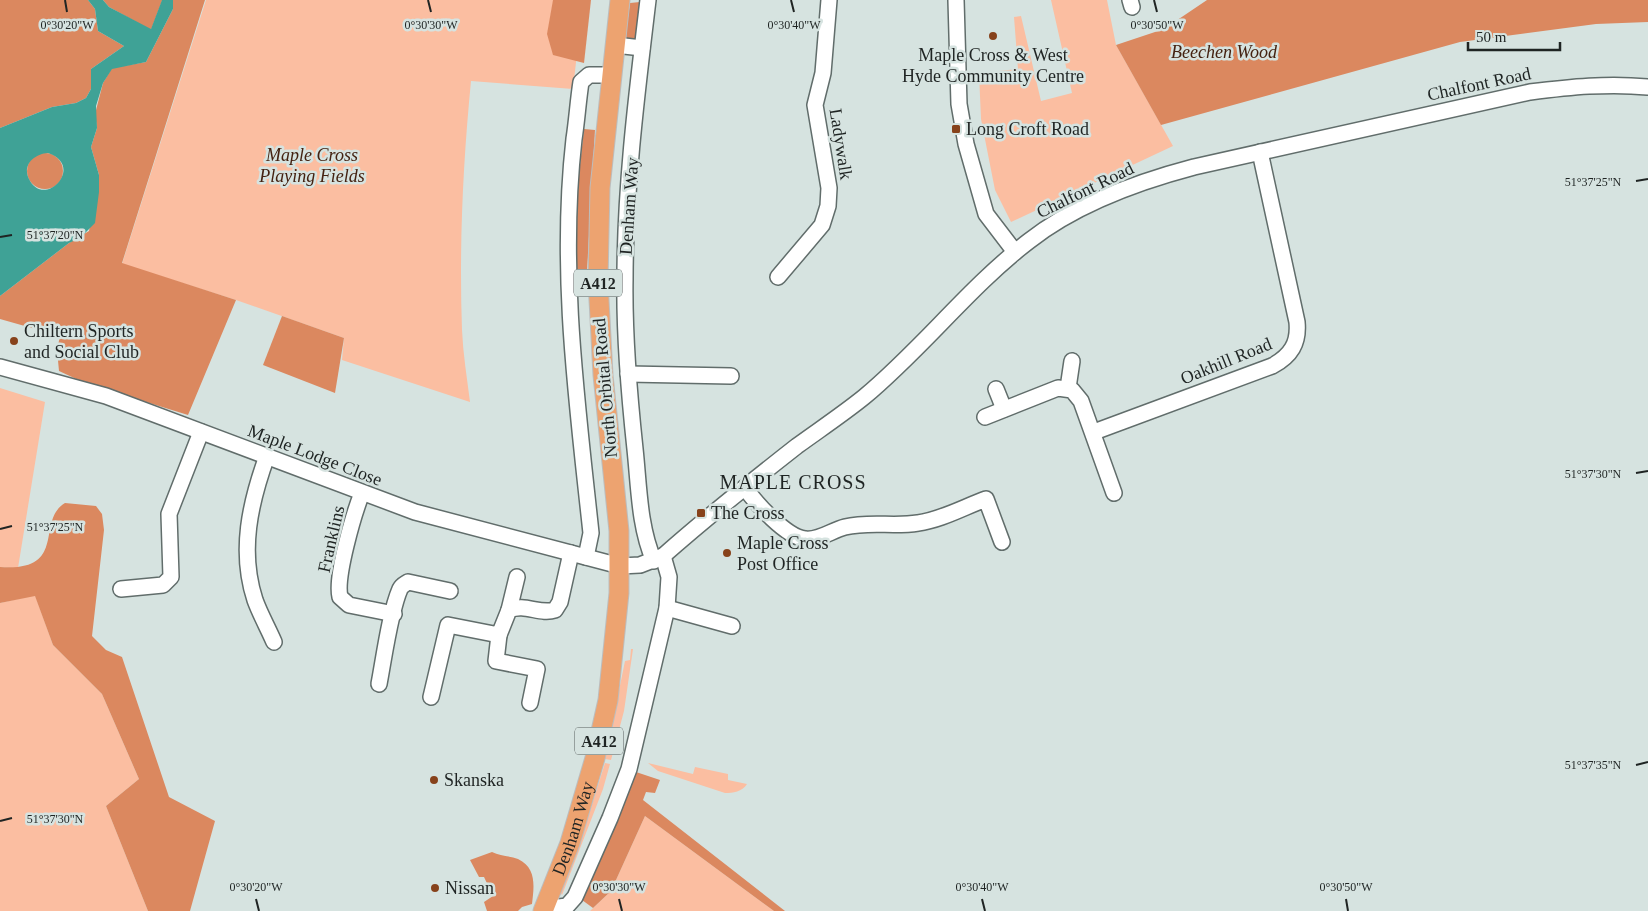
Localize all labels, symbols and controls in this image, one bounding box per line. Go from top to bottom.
text: 0°30'20"W [40,18,94,32]
text: 0°30'30"W [404,18,458,32]
text: 0°30'40"W [767,18,821,32]
text: 0°30'50"W [1130,18,1184,32]
scale bar [1468,20,1560,52]
text: 50 m [1476,29,1507,45]
marker: Maple Cross & West Hyde Community Centre [987,30,999,42]
park label: Beechen Wood [1171,42,1278,62]
place label: Maple Cross & West Hyde Community Centre [902,45,1084,86]
street label: Chalfont Road [1425,63,1533,105]
street label: Ladywalk [825,107,857,181]
place label: Long Croft Road [966,119,1089,139]
marker: Long Croft Road [950,123,962,135]
park label: Maple Cross Playing Fields [258,145,365,186]
street label: Denham Way [616,157,642,255]
street label: Chalfont Road [1033,158,1137,222]
text: 51°37'25"N [1565,175,1622,189]
text: 51°37'20"N [27,228,84,242]
road number: A412 [574,270,622,296]
street label: North Orbital Road [589,317,621,459]
place label: Chiltern Sports and Social Club [24,321,139,362]
street label: Oakhill Road [1178,334,1274,388]
marker: Chiltern Sports and Social Club [8,335,20,347]
street label: Maple Lodge Close [245,420,385,490]
text: 51°37'30"N [1565,467,1622,481]
district label: MAPLE CROSS [719,471,867,493]
place label: The Cross [711,503,785,523]
street label: Franklins [314,504,348,574]
marker: The Cross [695,507,707,519]
text: 51°37'25"N [27,520,84,534]
place label: Maple Cross Post Office [737,533,829,574]
marker: Maple Cross Post Office [721,547,733,559]
road number: A412 [575,728,623,754]
text: 51°37'35"N [1565,758,1622,772]
place label: Skanska [444,770,504,790]
marker: Skanska [428,774,440,786]
street label: Denham Way [548,779,598,878]
text: 51°37'30"N [27,812,84,826]
place label: Nissan [445,878,494,898]
text: 0°30'20"W [229,880,283,894]
text: 0°30'30"W [592,880,646,894]
text: 0°30'40"W [955,880,1009,894]
text: 0°30'50"W [1319,880,1373,894]
marker: Nissan [429,882,441,894]

